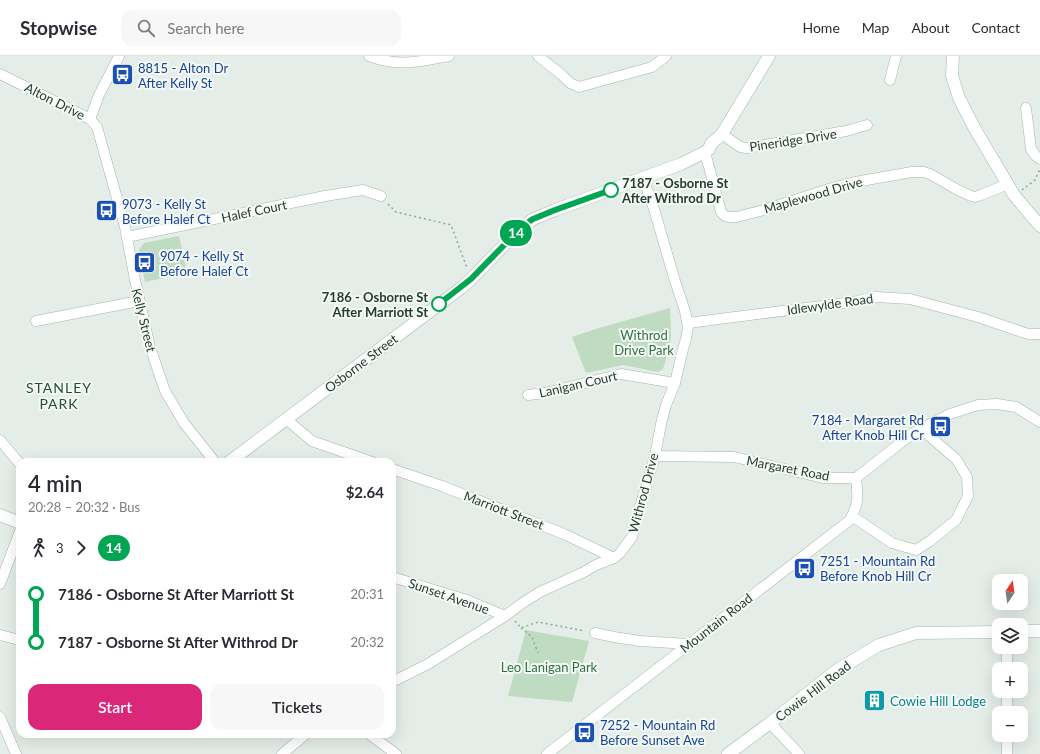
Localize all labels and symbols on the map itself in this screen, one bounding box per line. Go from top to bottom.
place label: 8815 - Alton Dr After Kelly St [138,60,228,91]
bus stop icon: 8815 - Alton Dr After Kelly St [109,62,135,88]
street label: Alton Drive [22,79,88,123]
street label: Pineridge Drive [748,125,838,155]
street label: Maplewood Drive [762,173,864,217]
place label: 7187 - Osborne St After Withrod Dr [621,175,728,206]
marker: 7187 - Osborne St After Withrod Dr [603,182,619,198]
place label: 9073 - Kelly St Before Halef Ct [122,196,211,227]
street label: Halef Court [220,196,288,226]
bus stop icon: 9073 - Kelly St Before Halef Ct [94,198,120,224]
line badge: 14 [498,220,534,246]
place label: 9074 - Kelly St Before Halef Ct [160,248,249,279]
bus stop icon: 9074 - Kelly St Before Halef Ct [131,250,157,276]
street label: Kelly Street [128,286,160,354]
place label: 7186 - Osborne St After Marriott St [322,289,428,320]
street label: Idlewylde Road [786,290,874,318]
marker: 7186 - Osborne St After Marriott St [431,296,447,312]
park label: Withrod Drive Park [614,327,674,358]
street label: Osborne Street [321,330,401,396]
street label: Lanigan Court [537,367,619,401]
district label: STANLEY PARK [26,379,92,412]
place label: 7184 - Margaret Rd After Knob Hill Cr [812,412,924,443]
bus stop icon: 7184 - Margaret Rd After Knob Hill Cr [927,414,953,440]
street label: Withrod Drive [625,451,661,535]
street label: Margaret Road [745,452,831,484]
street label: Marriott Street [462,487,547,533]
place label: 7251 - Mountain Rd Before Knob Hill Cr [820,553,935,584]
bus stop icon: 7251 - Mountain Rd Before Knob Hill Cr [791,555,817,581]
north arrow [992,574,1028,610]
street label: Sunset Avenue [406,575,492,617]
street label: Mountain Road [677,590,755,656]
street label: Cowie Hill Road [772,657,854,725]
park label: Leo Lanigan Park [501,659,598,675]
building icon: Cowie Hill Lodge [861,688,887,714]
place label: Cowie Hill Lodge [890,693,986,709]
place label: 7252 - Mountain Rd Before Sunset Ave [600,717,715,748]
bus stop icon: 7252 - Mountain Rd Before Sunset Ave [571,719,597,745]

